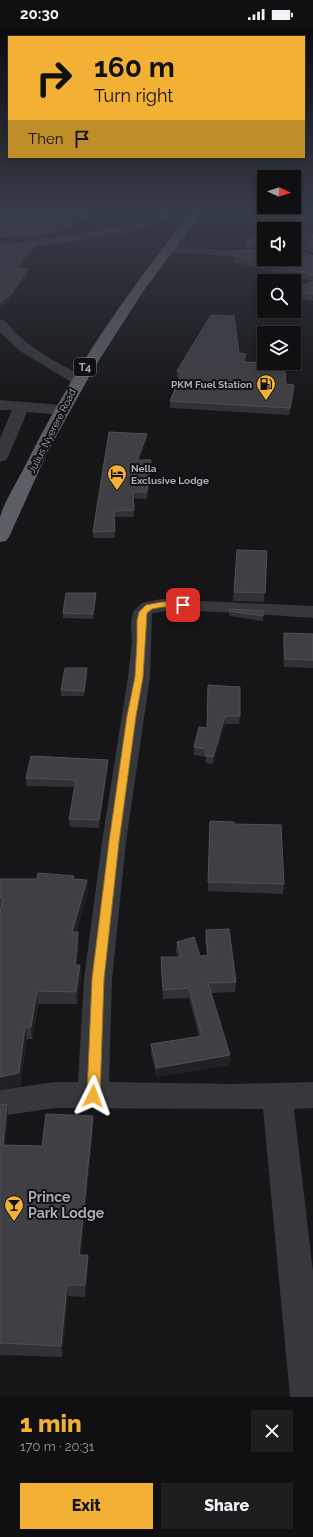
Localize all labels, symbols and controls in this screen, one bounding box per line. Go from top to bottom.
text: 20:30 [20,5,59,23]
text: 160 m [94,51,175,84]
icon: right [28,52,80,104]
text: Turn right [94,85,173,106]
icon: arrive [71,128,93,150]
text: Then [28,130,63,148]
north arrow [257,170,301,214]
map controls [257,170,301,370]
button: sound [257,222,301,266]
button: search [257,274,301,318]
button: layers [257,326,301,370]
road number: T4 [74,358,96,376]
fuel station icon: PKM Fuel Station [255,373,277,401]
place label: PKM Fuel Station [171,379,252,390]
street label: Julius Nyerere Road [26,387,78,475]
hotel icon: Nella Exclusive Lodge [106,463,128,491]
place label: Nella Exclusive Lodge [131,463,209,486]
pin [166,588,200,622]
icon: arrive [172,594,194,616]
position arrow [72,1075,114,1117]
place label: Prince Park Lodge [28,1189,105,1221]
bar icon: Prince Park Lodge [3,1194,25,1222]
text: 1 min [20,1409,82,1438]
button: close [251,1410,293,1452]
text: 170 m · 20:31 [20,1439,94,1454]
button: Exit [20,1483,153,1529]
button: Share [161,1483,293,1529]

